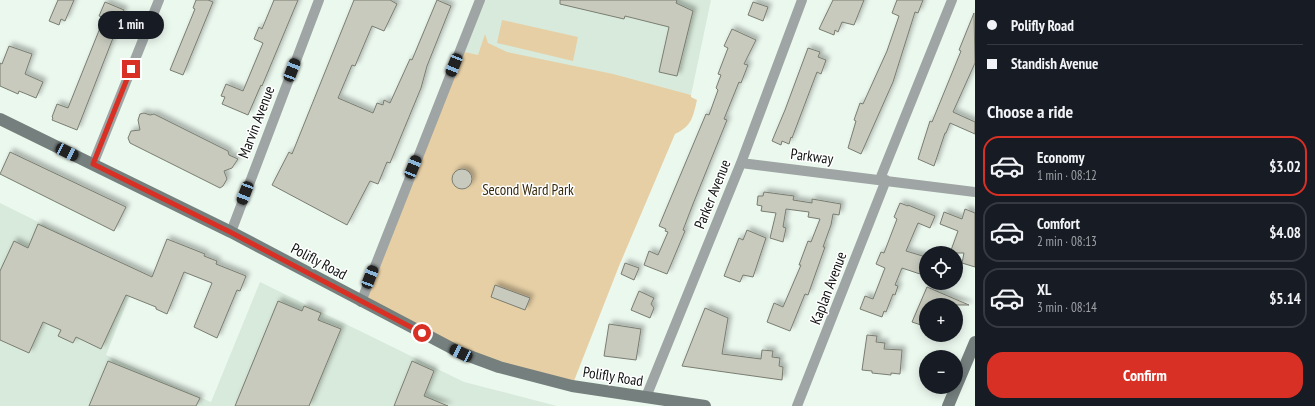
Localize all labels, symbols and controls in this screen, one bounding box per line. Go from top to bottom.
callout: 1 min [98,11,164,39]
text: 1 min [118,16,144,33]
text: Polifly Road [1011,16,1074,35]
car [444,52,464,78]
text: Standish Avenue [1011,54,1098,73]
car [282,57,302,83]
route end [122,60,140,78]
street label: Marvin Avenue [234,83,278,161]
text: Choose a ride [987,100,1073,123]
car [54,141,80,163]
street label: Parkway [790,144,835,168]
icon: car [989,148,1025,184]
text: Economy [1037,148,1085,167]
car [403,154,423,180]
street label: Parker Avenue [689,157,735,231]
text: $3.02 [1269,157,1301,176]
text: 1 min · 08:12 [1037,167,1097,184]
car [235,180,255,206]
park label: Second Ward Park [482,180,574,199]
icon: car [989,214,1025,250]
text: Comfort [1037,214,1080,233]
text: $4.08 [1269,223,1301,242]
text: 2 min · 08:13 [1037,233,1097,250]
street label: Polifly Road [288,238,350,284]
map controls [919,246,963,394]
button: locate [919,246,963,290]
street label: Kaplan Avenue [805,249,851,327]
car [360,264,380,290]
icon: car [989,280,1025,316]
text: XL [1037,280,1051,299]
text: $5.14 [1269,289,1301,308]
button: + [919,298,963,342]
text: 3 min · 08:14 [1037,299,1097,316]
route start [413,324,431,342]
car [448,342,474,364]
button: − [919,350,963,394]
button: Confirm [987,352,1303,398]
street label: Polifly Road [582,362,644,390]

